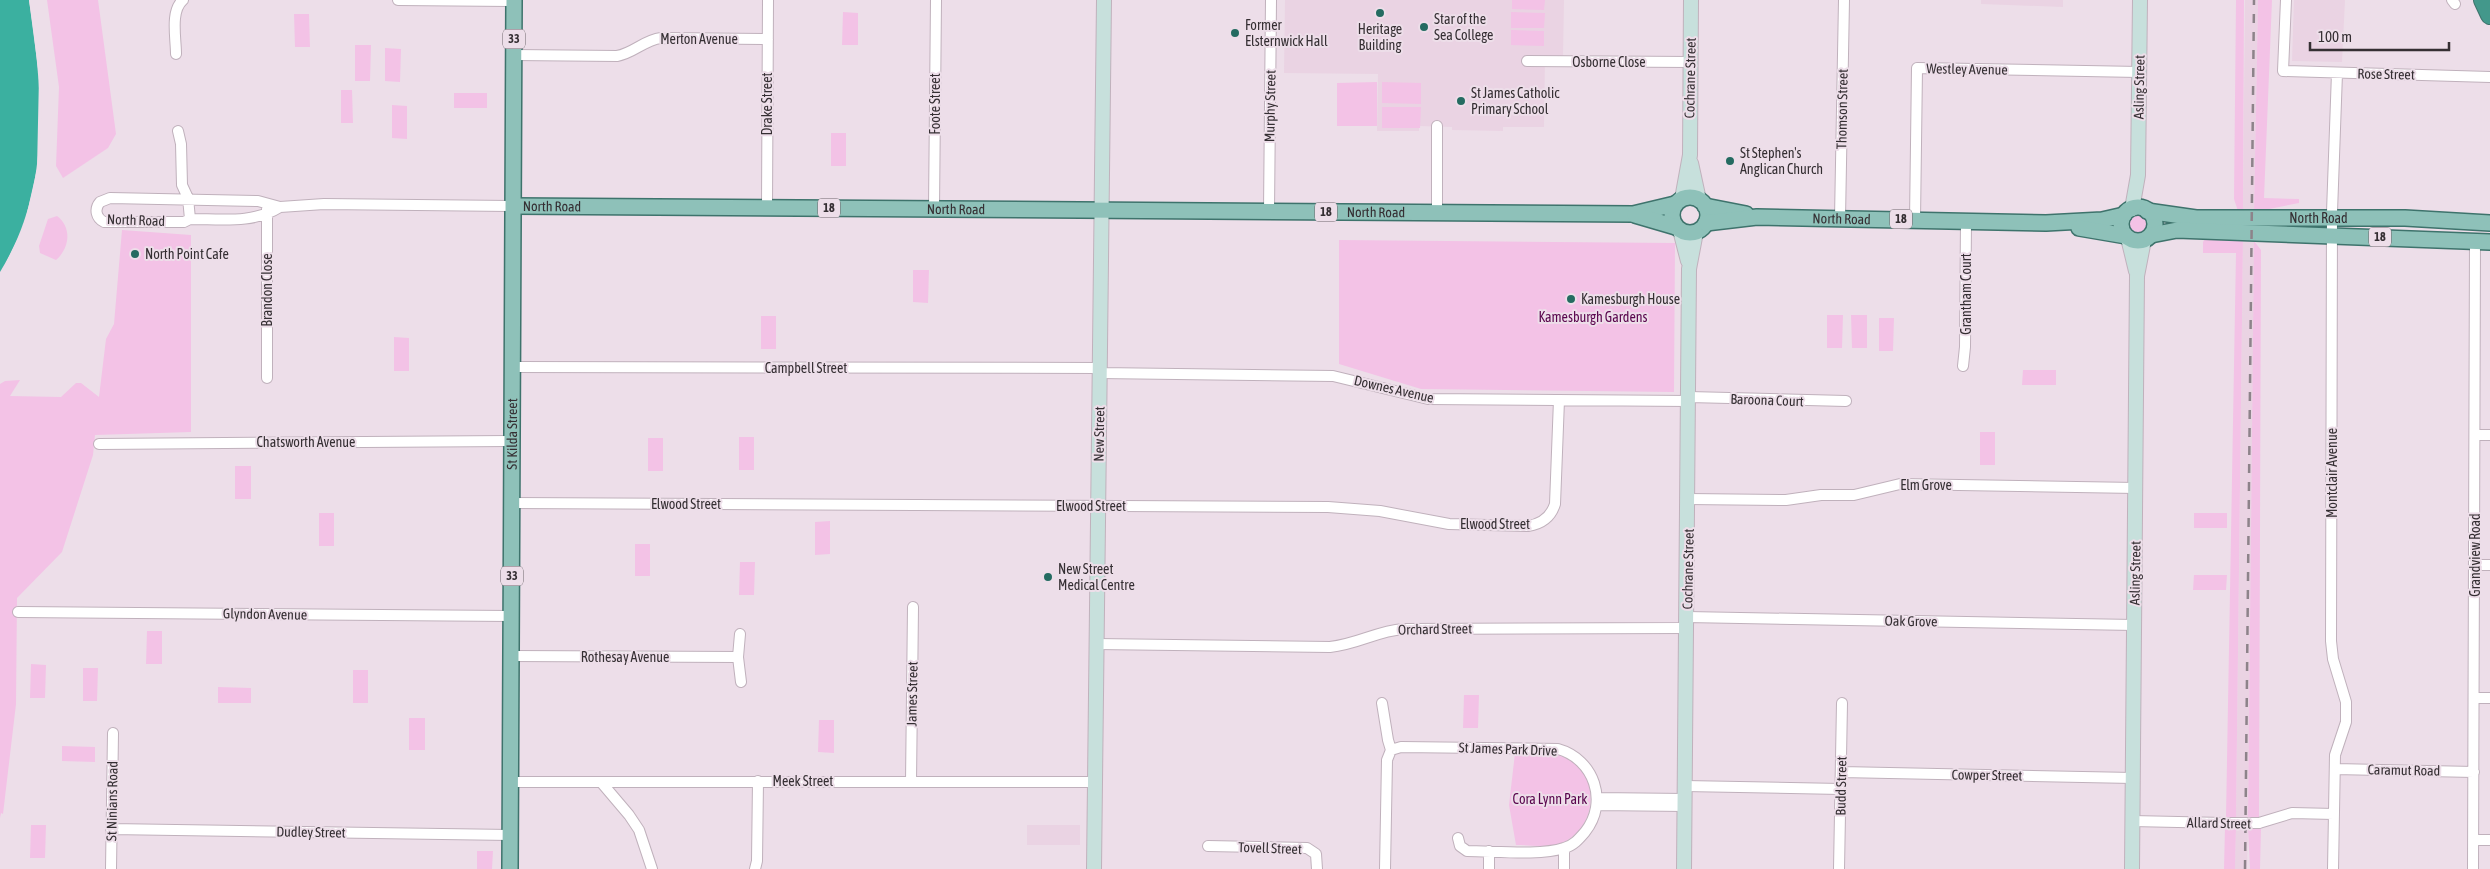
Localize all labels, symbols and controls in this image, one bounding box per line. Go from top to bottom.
marker: Heritage Building [1374,7,1386,19]
place label: Star of the Sea College [1434,11,1493,43]
place label: Former Elsternwick Hall [1245,17,1328,49]
scale bar [2310,20,2449,52]
place label: Heritage Building [1358,21,1402,53]
marker: Star of the Sea College [1418,21,1430,33]
marker: Former Elsternwick Hall [1229,27,1241,39]
text: 100 m [2318,28,2352,45]
road number: 33 [503,30,525,48]
street label: Merton Avenue [660,31,738,47]
street label: Cochrane Street [1681,37,1699,119]
street label: Osborne Close [1572,54,1646,70]
street label: Asling Street [2130,55,2148,119]
street label: Westley Avenue [1926,60,2008,78]
street label: Rose Street [2357,65,2415,83]
street label: Thomson Street [1833,69,1851,149]
street label: Murphy Street [1261,70,1279,142]
street label: Drake Street [759,72,775,136]
street label: Foote Street [927,73,943,135]
place label: St James Catholic Primary School [1471,85,1560,117]
marker: St James Catholic Primary School [1455,95,1467,107]
place label: St Stephen's Anglican Church [1740,145,1823,177]
marker: St Stephen's Anglican Church [1724,155,1736,167]
street label: North Road [523,198,581,214]
road number: 18 [818,198,840,218]
street label: North Road [927,201,985,217]
road number: 18 [1315,202,1337,222]
street label: North Road [1347,204,1405,220]
street label: North Road [1812,210,1871,227]
road number: 18 [1890,210,1912,228]
street label: North Road [2289,210,2348,226]
street label: North Road [107,211,165,229]
road number: 18 [2369,228,2391,246]
place label: North Point Cafe [145,246,229,262]
marker: North Point Cafe [129,248,141,260]
street label: Brandon Close [259,253,275,327]
street label: Grantham Court [1958,253,1974,335]
place label: Kamesburgh House [1581,291,1680,307]
marker: Kamesburgh House [1565,293,1577,305]
park label: Kamesburgh Gardens [1538,309,1648,325]
street label: Campbell Street [765,360,847,376]
street label: Downes Avenue [1353,372,1435,406]
street label: Baroona Court [1730,391,1804,409]
street label: St Kilda Street [504,398,520,470]
street label: New Street [1091,406,1107,462]
street label: Montclair Avenue [2324,428,2340,518]
street label: Chatsworth Avenue [257,434,355,450]
street label: Elm Grove [1900,477,1952,493]
street label: Elwood Street [651,496,721,512]
street label: Elwood Street [1056,498,1126,514]
street label: Grandview Road [2467,513,2483,597]
street label: Elwood Street [1460,516,1530,532]
street label: Cochrane Street [1679,528,1697,610]
street label: Asling Street [2126,541,2144,605]
place label: New Street Medical Centre [1058,561,1135,593]
road number: 33 [501,566,523,586]
marker: New Street Medical Centre [1042,571,1054,583]
street label: Glyndon Avenue [223,605,307,623]
street label: Oak Grove [1884,613,1938,629]
street label: Orchard Street [1398,620,1472,638]
street label: Rothesay Avenue [581,649,669,665]
street label: James Street [903,661,921,727]
street label: St James Park Drive [1458,739,1558,759]
street label: Budd Street [1832,756,1850,816]
street label: St Ninians Road [103,761,121,841]
street label: Caramut Road [2368,761,2440,779]
street label: Cowper Street [1951,766,2023,784]
street label: Meek Street [773,773,833,789]
park label: Cora Lynn Park [1513,791,1587,807]
street label: Allard Street [2187,814,2251,832]
street label: Dudley Street [276,823,346,841]
street label: Tovell Street [1238,839,1302,857]

